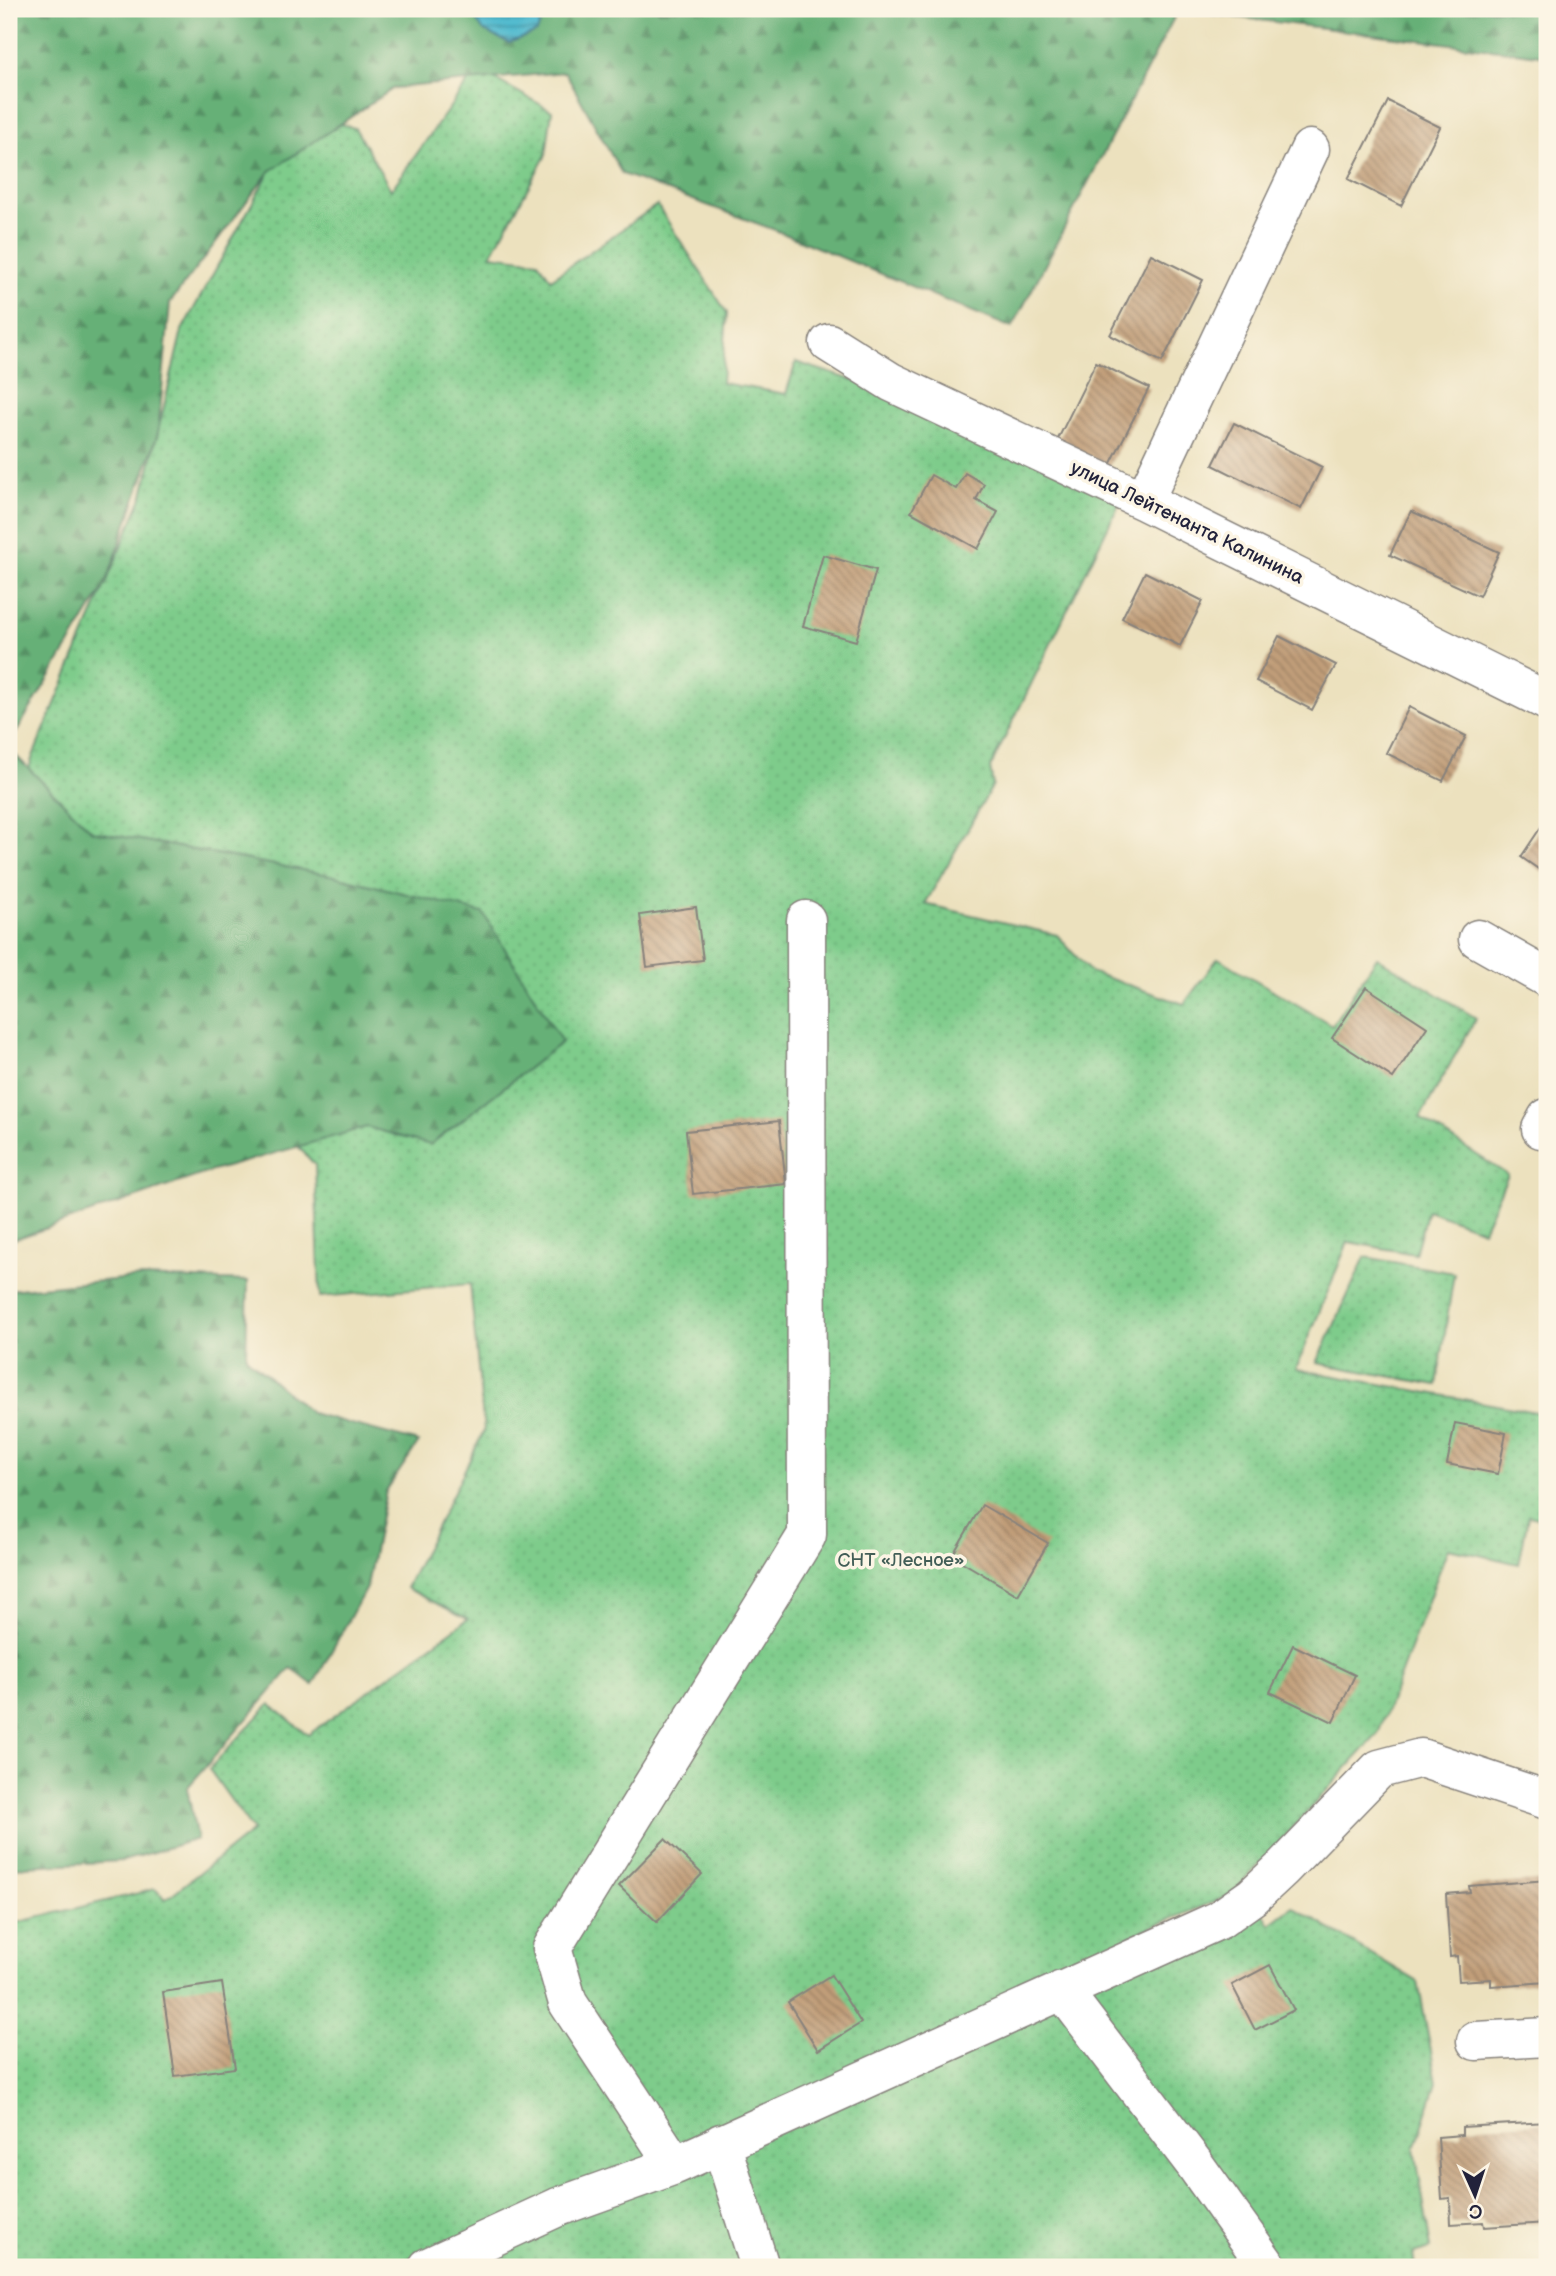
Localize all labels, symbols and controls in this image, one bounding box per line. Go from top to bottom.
street label: улица Лейтенанта Калинина [1067,456,1307,590]
park label: СНТ «Лесное» [838,1549,965,1572]
north arrow [1440,2160,1510,2230]
text: С [1469,2199,1483,2222]

